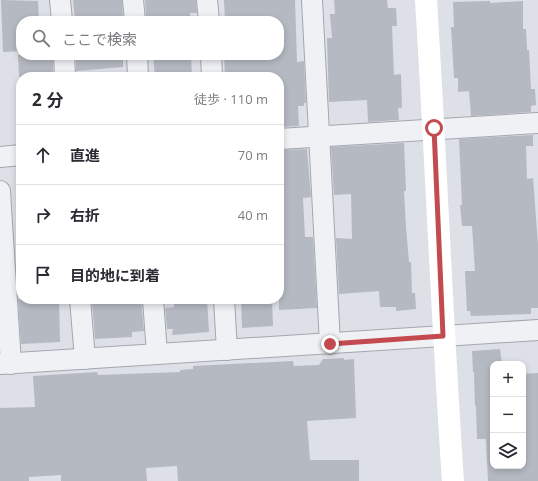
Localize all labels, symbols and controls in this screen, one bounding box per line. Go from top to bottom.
search box [16,16,284,60]
icon: search [30,27,52,49]
text: ここで検索 [62,29,137,49]
text: 2 分 [32,88,63,111]
text: 徒歩 · 110 m [194,90,268,108]
route start [425,119,443,137]
icon: ahead [32,144,54,166]
text: 直進 [70,145,100,165]
text: 70 m [238,146,268,164]
icon: right [32,204,54,226]
text: 右折 [70,205,100,225]
text: 40 m [238,206,268,224]
icon: arrive [32,264,54,286]
text: 目的地に到着 [70,265,160,285]
route end [321,335,339,353]
map controls [490,361,526,469]
button: + [490,361,526,397]
button: − [490,397,526,433]
button: layers [490,433,526,469]

